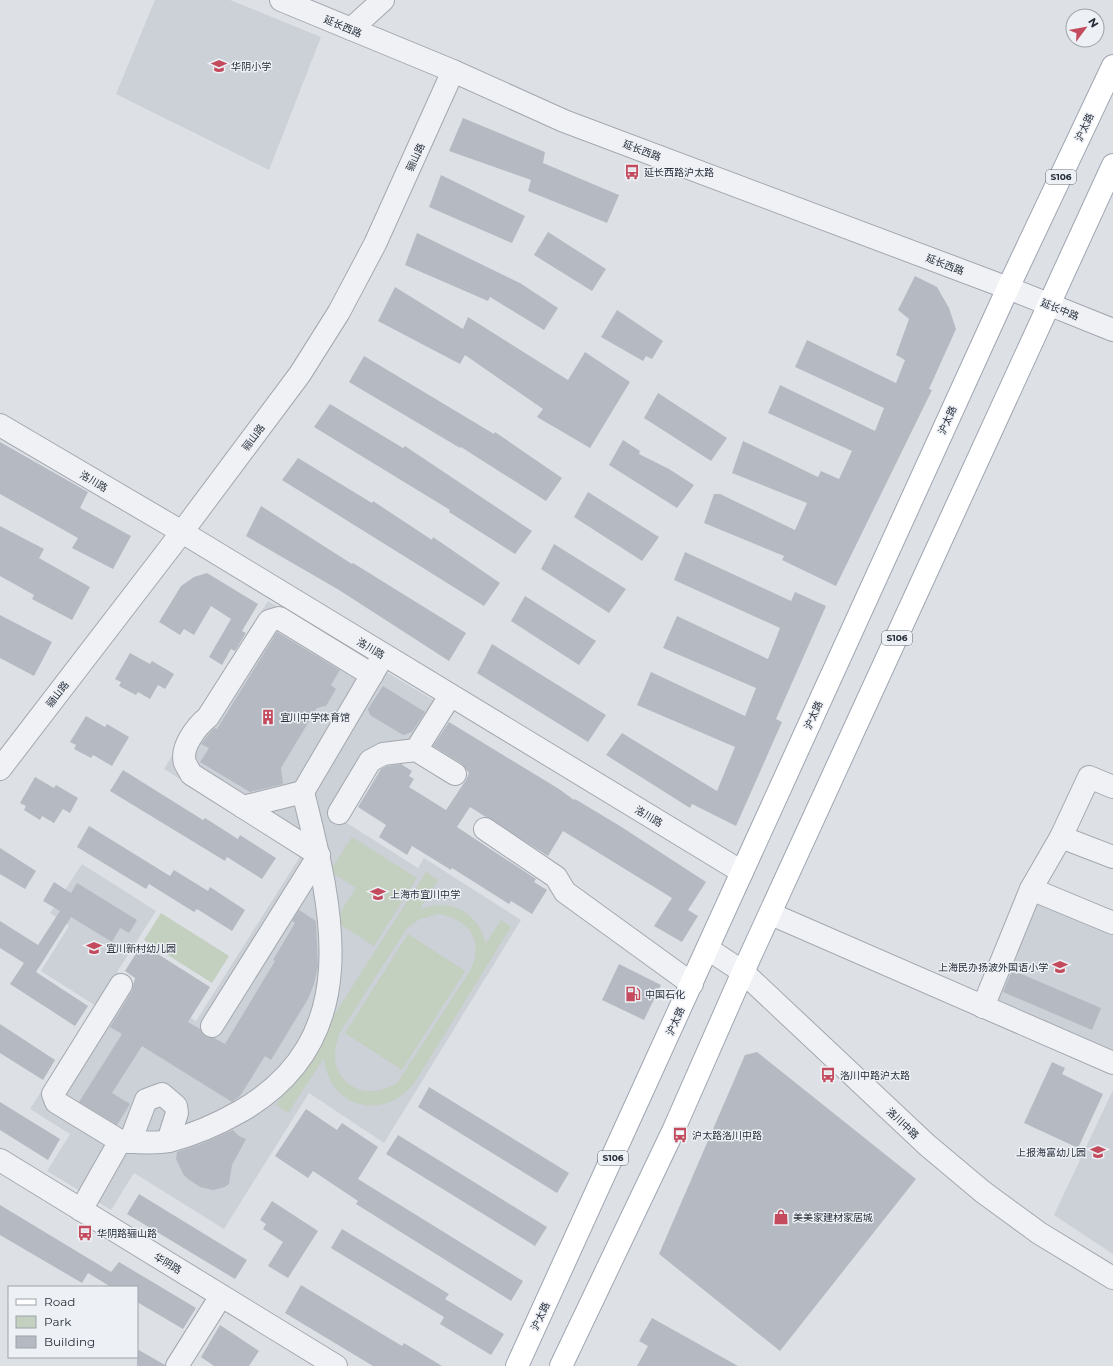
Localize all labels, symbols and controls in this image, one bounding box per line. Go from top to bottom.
north arrow [1065,8,1105,48]
street label: 延长西路 [322,13,364,40]
text: N [1085,15,1102,30]
school or university icon: 华阴小学 [210,57,228,75]
place label: 华阴小学 [231,60,271,73]
street label: 沪太路 [1072,111,1097,144]
street label: 延长西路 [621,137,663,164]
street label: 骊山路 [403,141,428,174]
bus stop icon: 延长西路沪太路 [623,163,641,181]
place label: 延长西路沪太路 [644,166,714,179]
road number: S106 [1046,170,1076,184]
street label: 延长西路 [924,251,966,278]
street label: 延长中路 [1039,296,1081,323]
street label: 沪太路 [935,404,959,437]
street label: 骊山路 [239,421,268,453]
street label: 洛川路 [78,468,110,495]
road number: S106 [882,631,912,645]
street label: 洛川路 [355,635,387,662]
street label: 骊山路 [43,678,72,710]
street label: 沪太路 [801,699,825,732]
building icon: 宜川中学体育馆 [259,708,277,726]
place label: 宜川中学体育馆 [280,711,350,724]
street label: 洛川路 [633,803,665,830]
school or university icon: 上海市宜川中学 [369,885,387,903]
place label: 上海市宜川中学 [390,888,460,901]
school or university icon: 宜川新村幼儿园 [85,939,103,957]
place label: 宜川新村幼儿园 [106,942,176,955]
school or university icon: 上海民办扬波外国语小学 [1051,958,1069,976]
place label: 上海民办扬波外国语小学 [938,961,1048,974]
fuel station icon: 中国石化 [624,985,642,1003]
place label: 中国石化 [645,988,685,1001]
street label: 沪太路 [663,1005,687,1038]
bus stop icon: 洛川中路沪太路 [819,1066,837,1084]
place label: 洛川中路沪太路 [840,1069,910,1082]
street label: 洛川中路 [884,1105,922,1142]
bus stop icon: 沪太路洛川中路 [671,1126,689,1144]
place label: 沪太路洛川中路 [692,1129,762,1142]
school or university icon: 上报海富幼儿园 [1089,1143,1107,1161]
place label: 上报海富幼儿园 [1016,1146,1086,1159]
road number: S106 [598,1151,628,1165]
shop icon: 美美家建材家居城 [772,1208,790,1226]
place label: 美美家建材家居城 [793,1211,873,1224]
bus stop icon: 华阴路骊山路 [76,1224,94,1242]
place label: 华阴路骊山路 [97,1227,157,1240]
street label: 华阴路 [152,1250,184,1277]
legend [8,1286,138,1358]
text: Road [44,1294,75,1309]
street label: 沪太路 [528,1300,553,1333]
text: Park [44,1314,72,1329]
text: Building [44,1334,95,1349]

